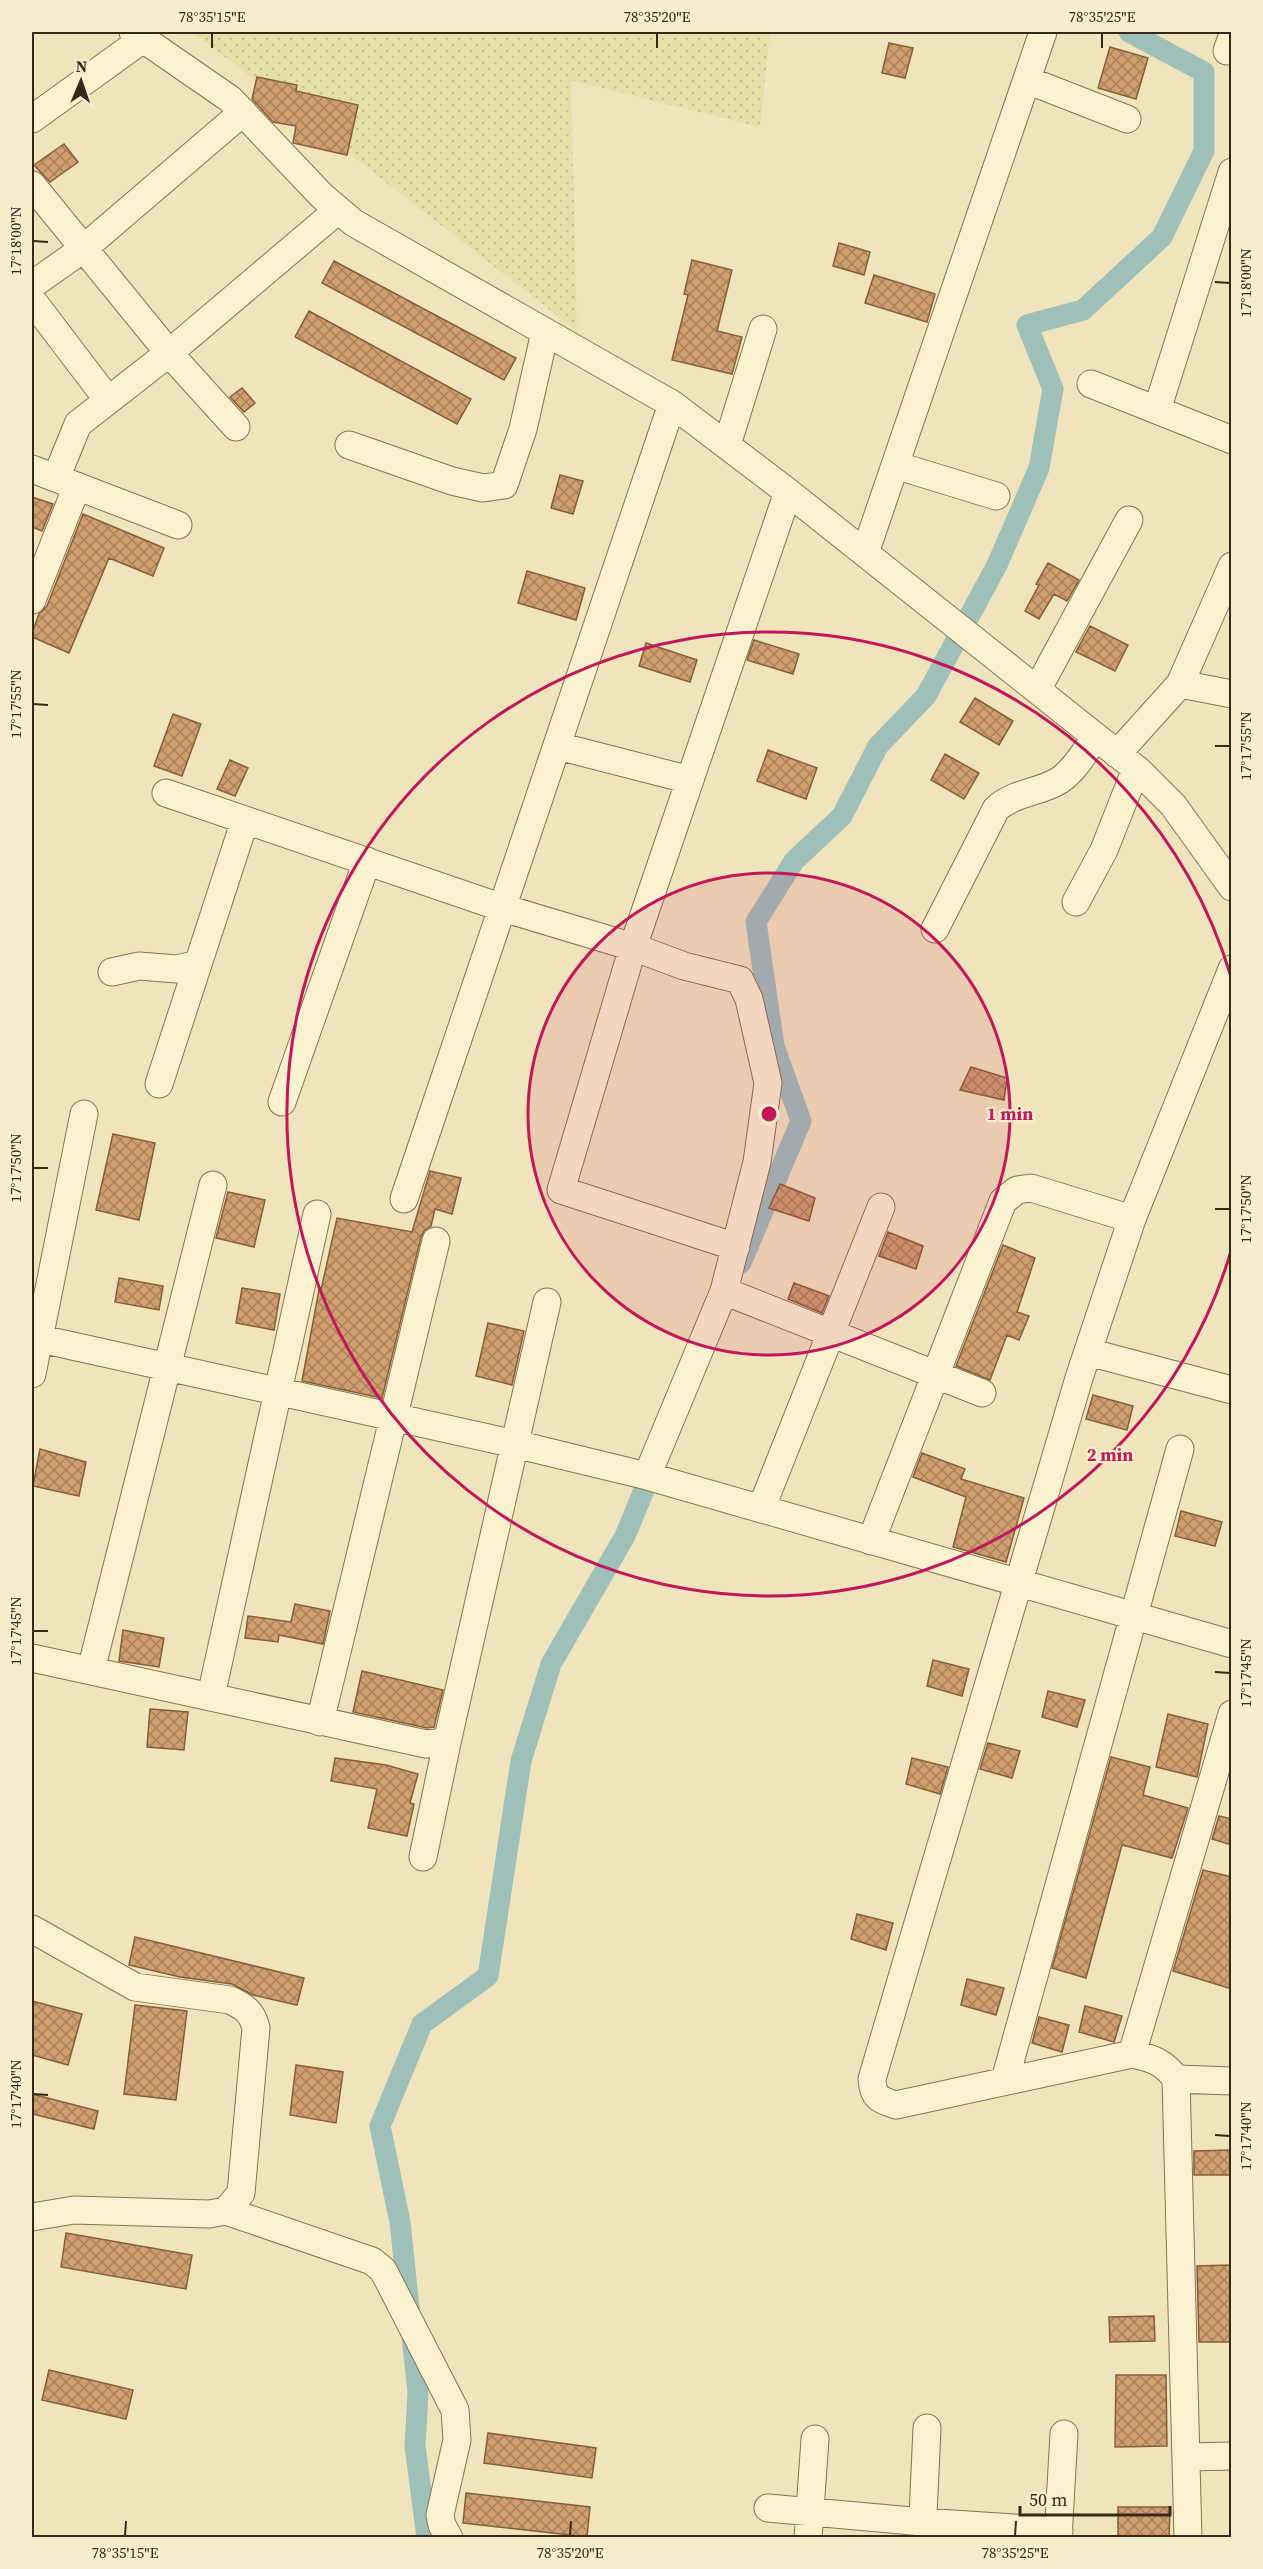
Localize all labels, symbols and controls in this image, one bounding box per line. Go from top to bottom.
text: 78°35'15"E [178,6,246,27]
text: 78°35'20"E [623,6,691,27]
text: 78°35'25"E [1068,6,1136,27]
north arrow [51,51,111,111]
text: N [75,55,88,77]
text: 17°18'00"N [5,206,26,276]
text: 17°18'00"N [1235,248,1256,318]
text: 17°17'55"N [5,669,26,739]
text: 17°17'55"N [1235,711,1256,781]
text: 1 min [987,1101,1033,1126]
centre of rings [759,1104,779,1124]
text: 17°17'50"N [5,1133,26,1203]
text: 17°17'50"N [1235,1174,1256,1244]
text: 2 min [1087,1442,1133,1467]
text: 17°17'45"N [5,1596,26,1666]
text: 17°17'45"N [1235,1638,1256,1708]
text: 17°17'40"N [5,2059,26,2129]
text: 17°17'40"N [1235,2101,1256,2171]
scale bar [1020,2479,1170,2517]
text: 50 m [1029,2487,1067,2512]
text: 78°35'15"E [91,2542,159,2563]
text: 78°35'20"E [536,2542,604,2563]
text: 78°35'25"E [981,2542,1049,2563]

